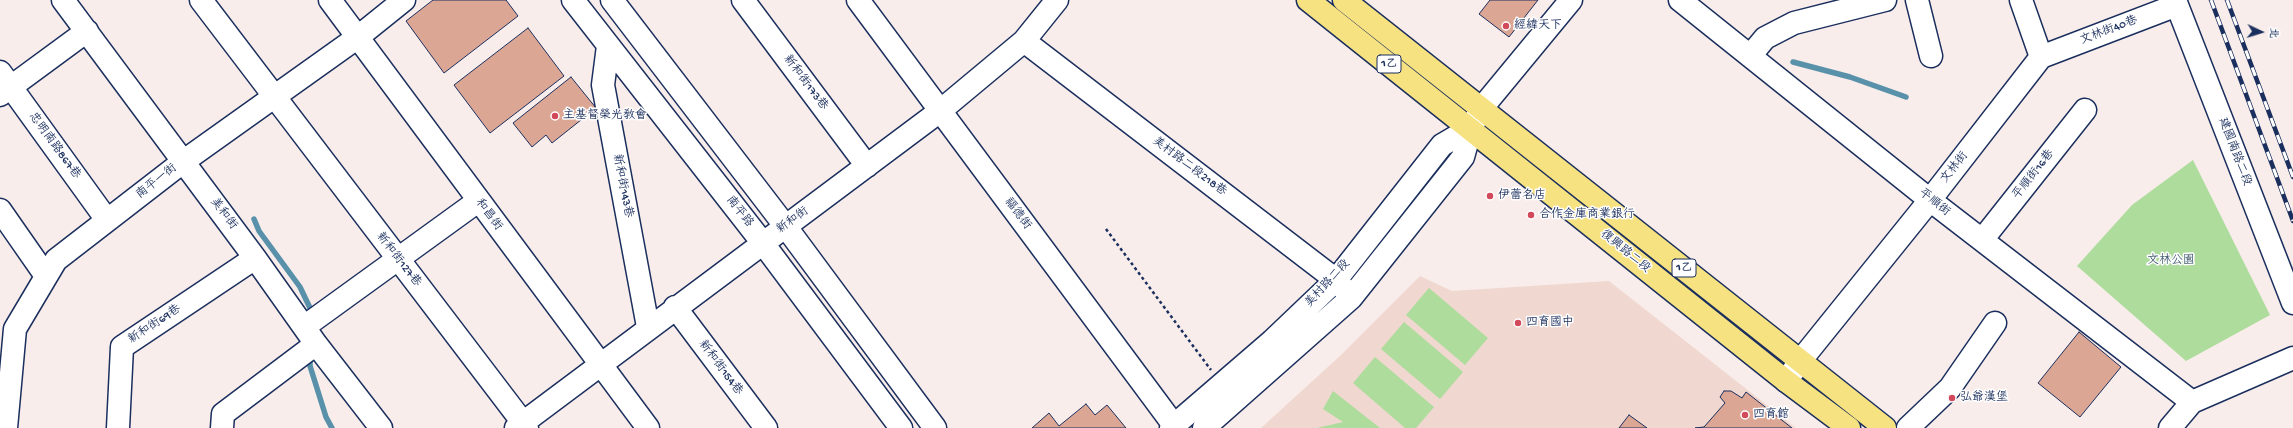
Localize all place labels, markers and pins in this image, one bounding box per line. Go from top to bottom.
place label: 經緯天下 [1514,19,1562,33]
marker: 經緯天下 [1501,21,1511,31]
place label: 主基督榮光教會 [563,109,647,123]
marker: 主基督榮光教會 [550,111,560,121]
place label: 伊蕾名店 [1498,189,1546,203]
marker: 伊蕾名店 [1485,191,1495,201]
place label: 合作金庫商業銀行 [1539,208,1635,222]
marker: 合作金庫商業銀行 [1526,210,1536,220]
place label: 四育國中 [1526,316,1574,330]
marker: 四育國中 [1513,318,1523,328]
place label: 弘爺漢堡 [1960,391,2008,405]
marker: 弘爺漢堡 [1947,393,1957,403]
place label: 四育館 [1753,408,1789,422]
marker: 四育館 [1740,410,1750,420]

